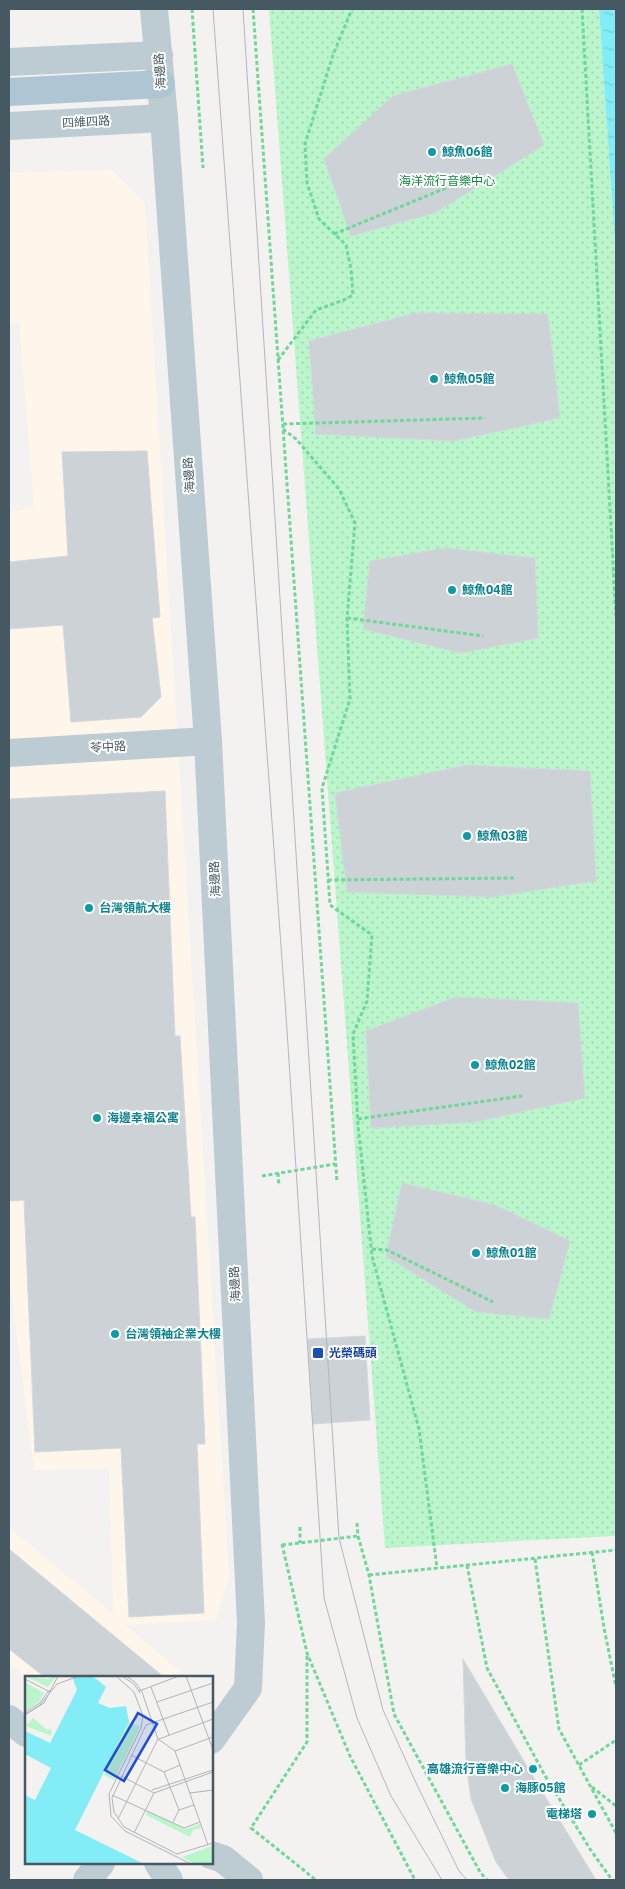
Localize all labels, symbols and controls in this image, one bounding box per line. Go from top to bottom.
street label: 海邊路 [151,53,168,90]
street label: 四維四路 [62,113,110,130]
place label: 鯨魚06館 [442,144,492,159]
marker: 鯨魚06館 [426,146,438,158]
park label: 海洋流行音樂中心 [399,173,495,188]
place label: 鯨魚05館 [444,371,494,386]
marker: 鯨魚05館 [428,373,440,385]
street label: 海邊路 [180,457,197,494]
place label: 鯨魚04館 [462,582,512,597]
marker: 鯨魚04館 [446,584,458,596]
street label: 苓中路 [90,738,126,755]
place label: 鯨魚03館 [477,828,527,843]
marker: 鯨魚03館 [461,830,473,842]
street label: 海邊路 [206,861,223,897]
place label: 台灣領航大樓 [99,900,171,915]
marker: 台灣領航大樓 [83,902,95,914]
place label: 鯨魚02館 [485,1057,535,1072]
marker: 鯨魚02館 [469,1059,481,1071]
place label: 海邊幸福公寓 [107,1110,179,1125]
marker: 海邊幸福公寓 [91,1112,103,1124]
place label: 鯨魚01館 [486,1245,536,1260]
marker: 鯨魚01館 [470,1247,482,1259]
street label: 海邊路 [226,1266,243,1302]
place label: 台灣領袖企業大樓 [125,1326,221,1341]
marker: 台灣領袖企業大樓 [109,1328,121,1340]
place label: 光榮碼頭 [329,1345,377,1360]
marker: 光榮碼頭 [311,1346,325,1360]
inset map [25,1676,212,1864]
place label: 高雄流行音樂中心 [427,1761,523,1776]
marker: 高雄流行音樂中心 [527,1763,539,1775]
place label: 海豚05館 [515,1780,565,1795]
marker: 海豚05館 [499,1782,511,1794]
place label: 電梯塔 [546,1806,582,1821]
marker: 電梯塔 [586,1808,598,1820]

